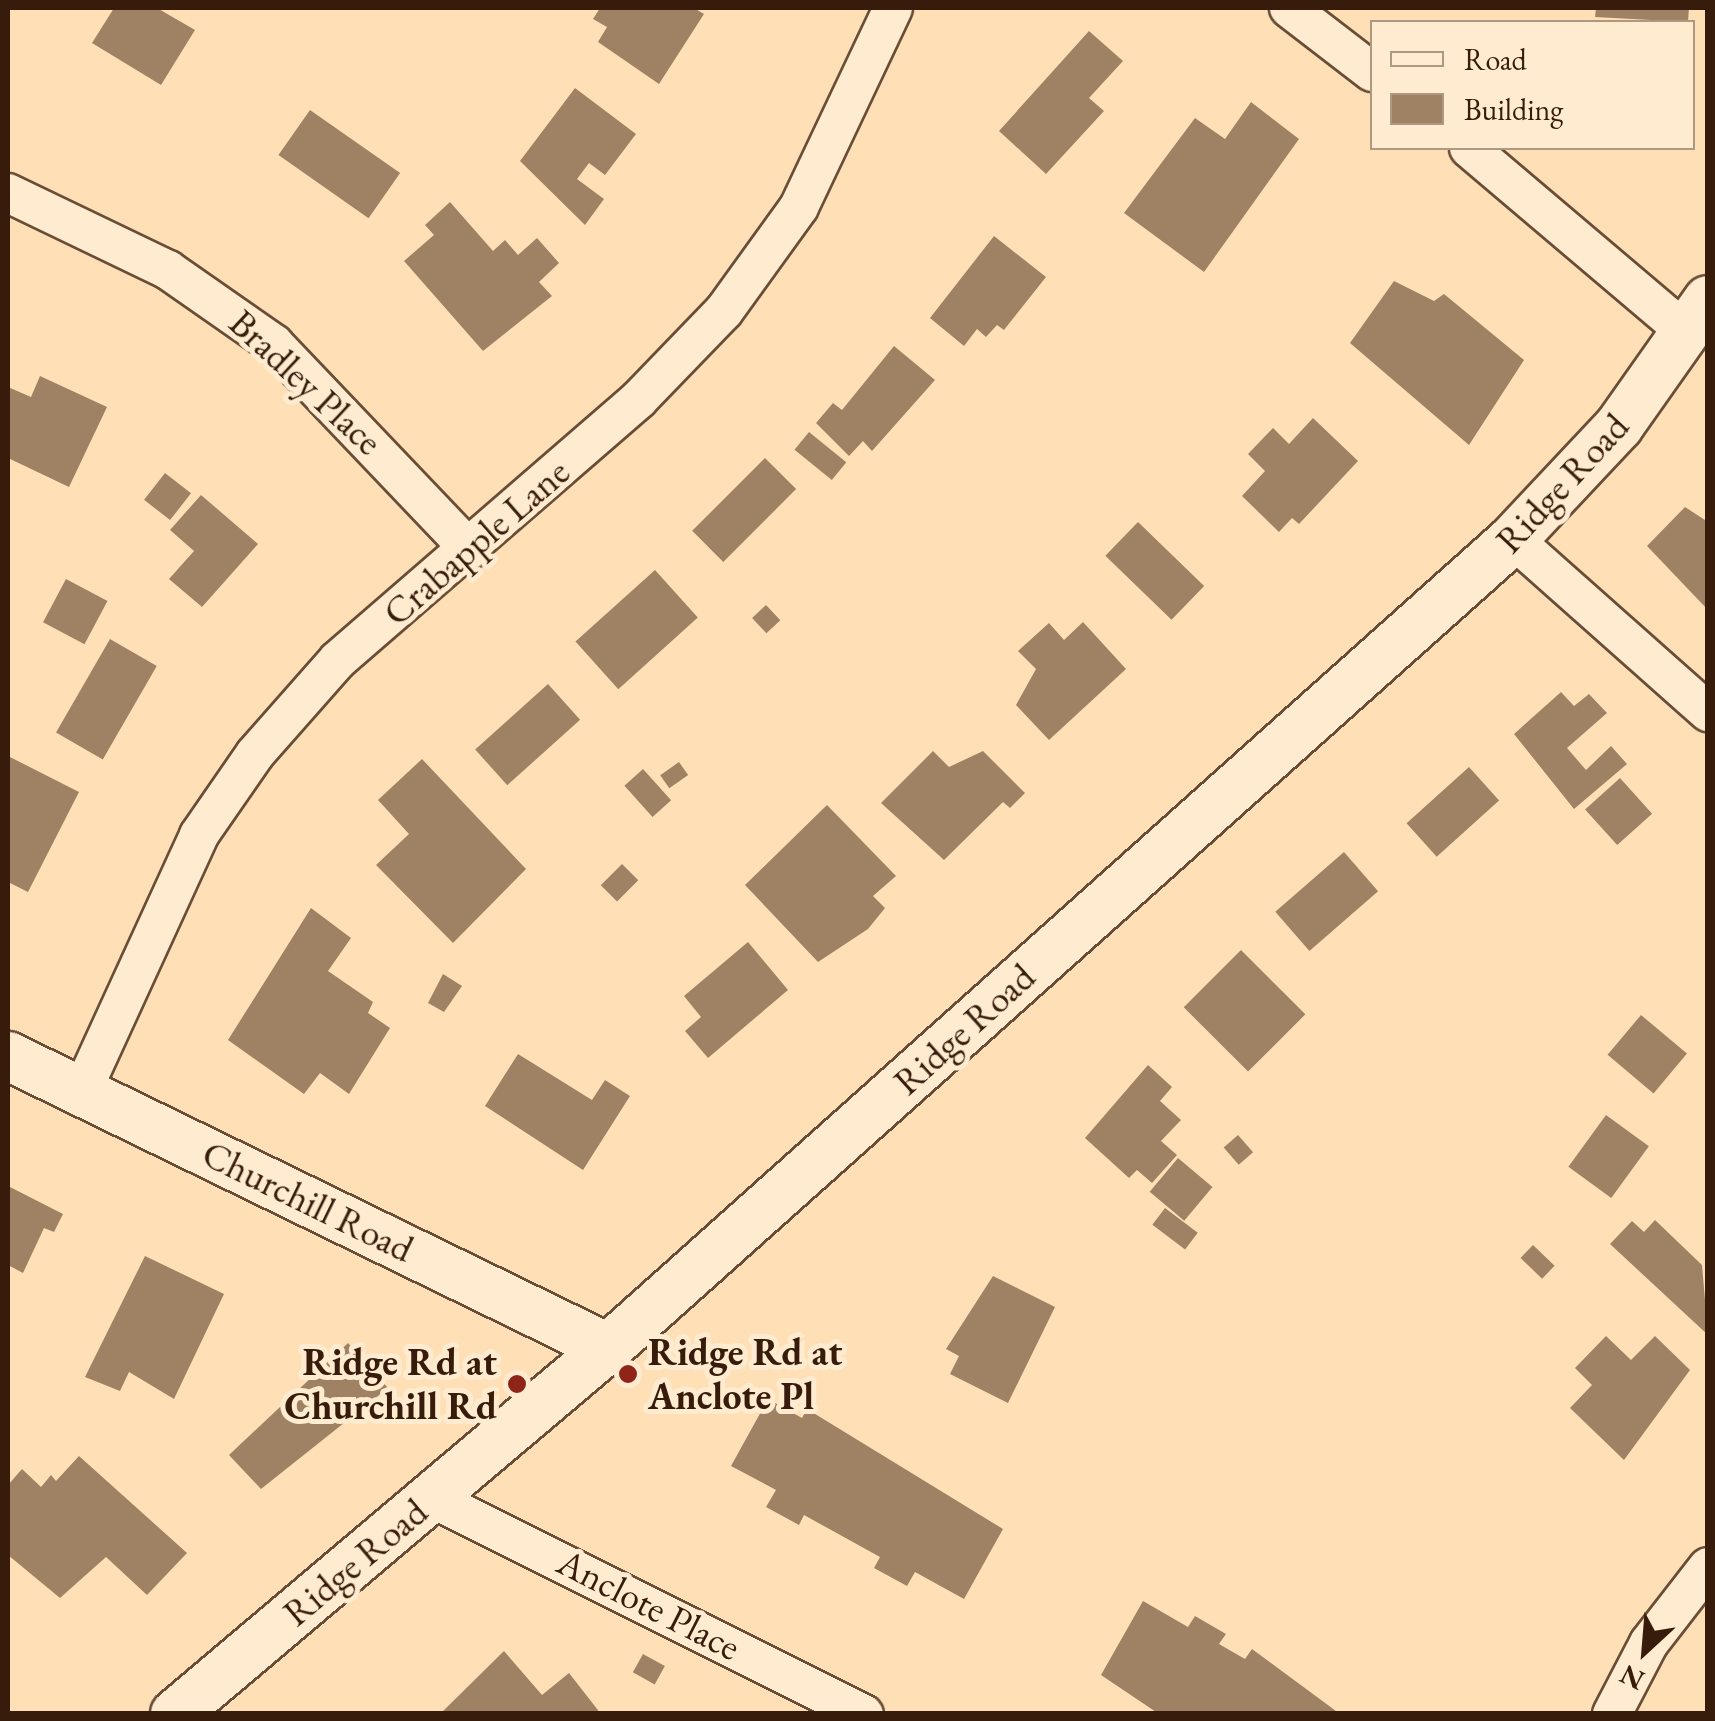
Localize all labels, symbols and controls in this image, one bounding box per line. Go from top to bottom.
legend [1370,20,1695,150]
text: Road [1464,40,1527,79]
text: Building [1464,90,1563,129]
street label: Bradley Place [220,300,392,464]
street label: Ridge Road [1486,404,1638,562]
street label: Crabapple Lane [374,449,578,635]
street label: Ridge Road [884,954,1044,1104]
street label: Churchill Road [195,1130,421,1272]
place label: Ridge Rd at Anclote Pl [648,1329,842,1418]
place label: Ridge Rd at Churchill Rd [284,1339,497,1428]
marker: Ridge Rd at Anclote Pl [617,1363,639,1385]
marker: Ridge Rd at Churchill Rd [506,1373,528,1395]
street label: Ridge Road [274,1489,436,1635]
street label: Anclote Place [550,1539,748,1669]
north arrow [1595,1601,1695,1701]
text: N [1614,1657,1650,1699]

